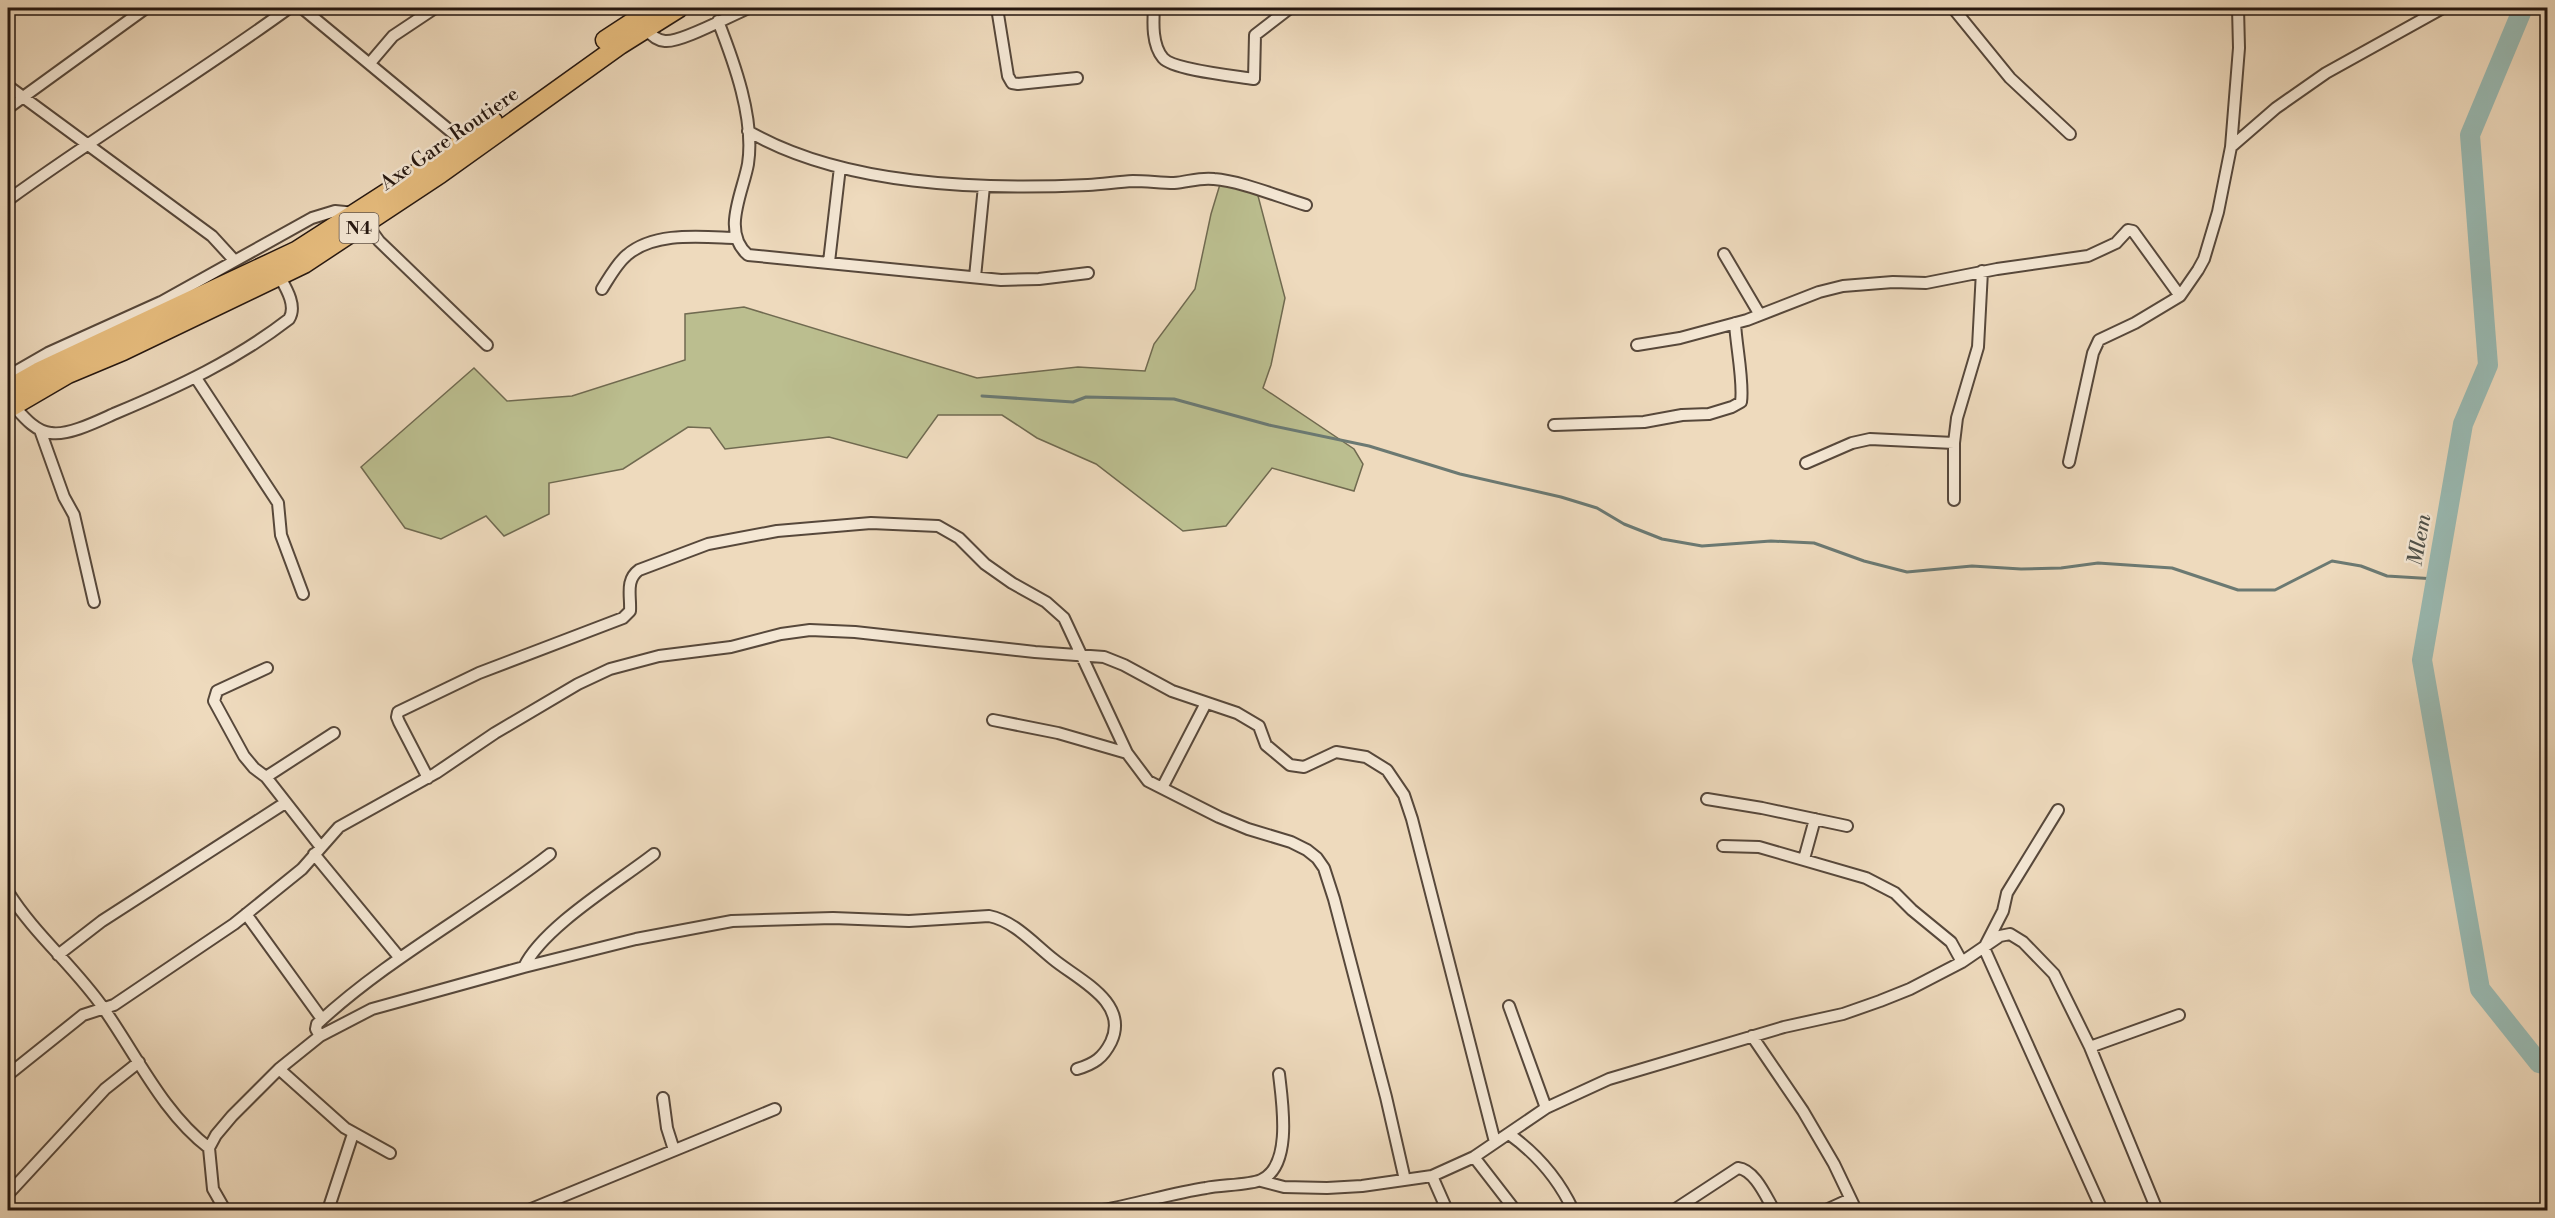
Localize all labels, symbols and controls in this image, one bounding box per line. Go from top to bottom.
street label: Axe Gare Routiere [375,82,524,197]
road number: N4 [340,213,378,243]
water label: Mlem [2403,511,2437,568]

